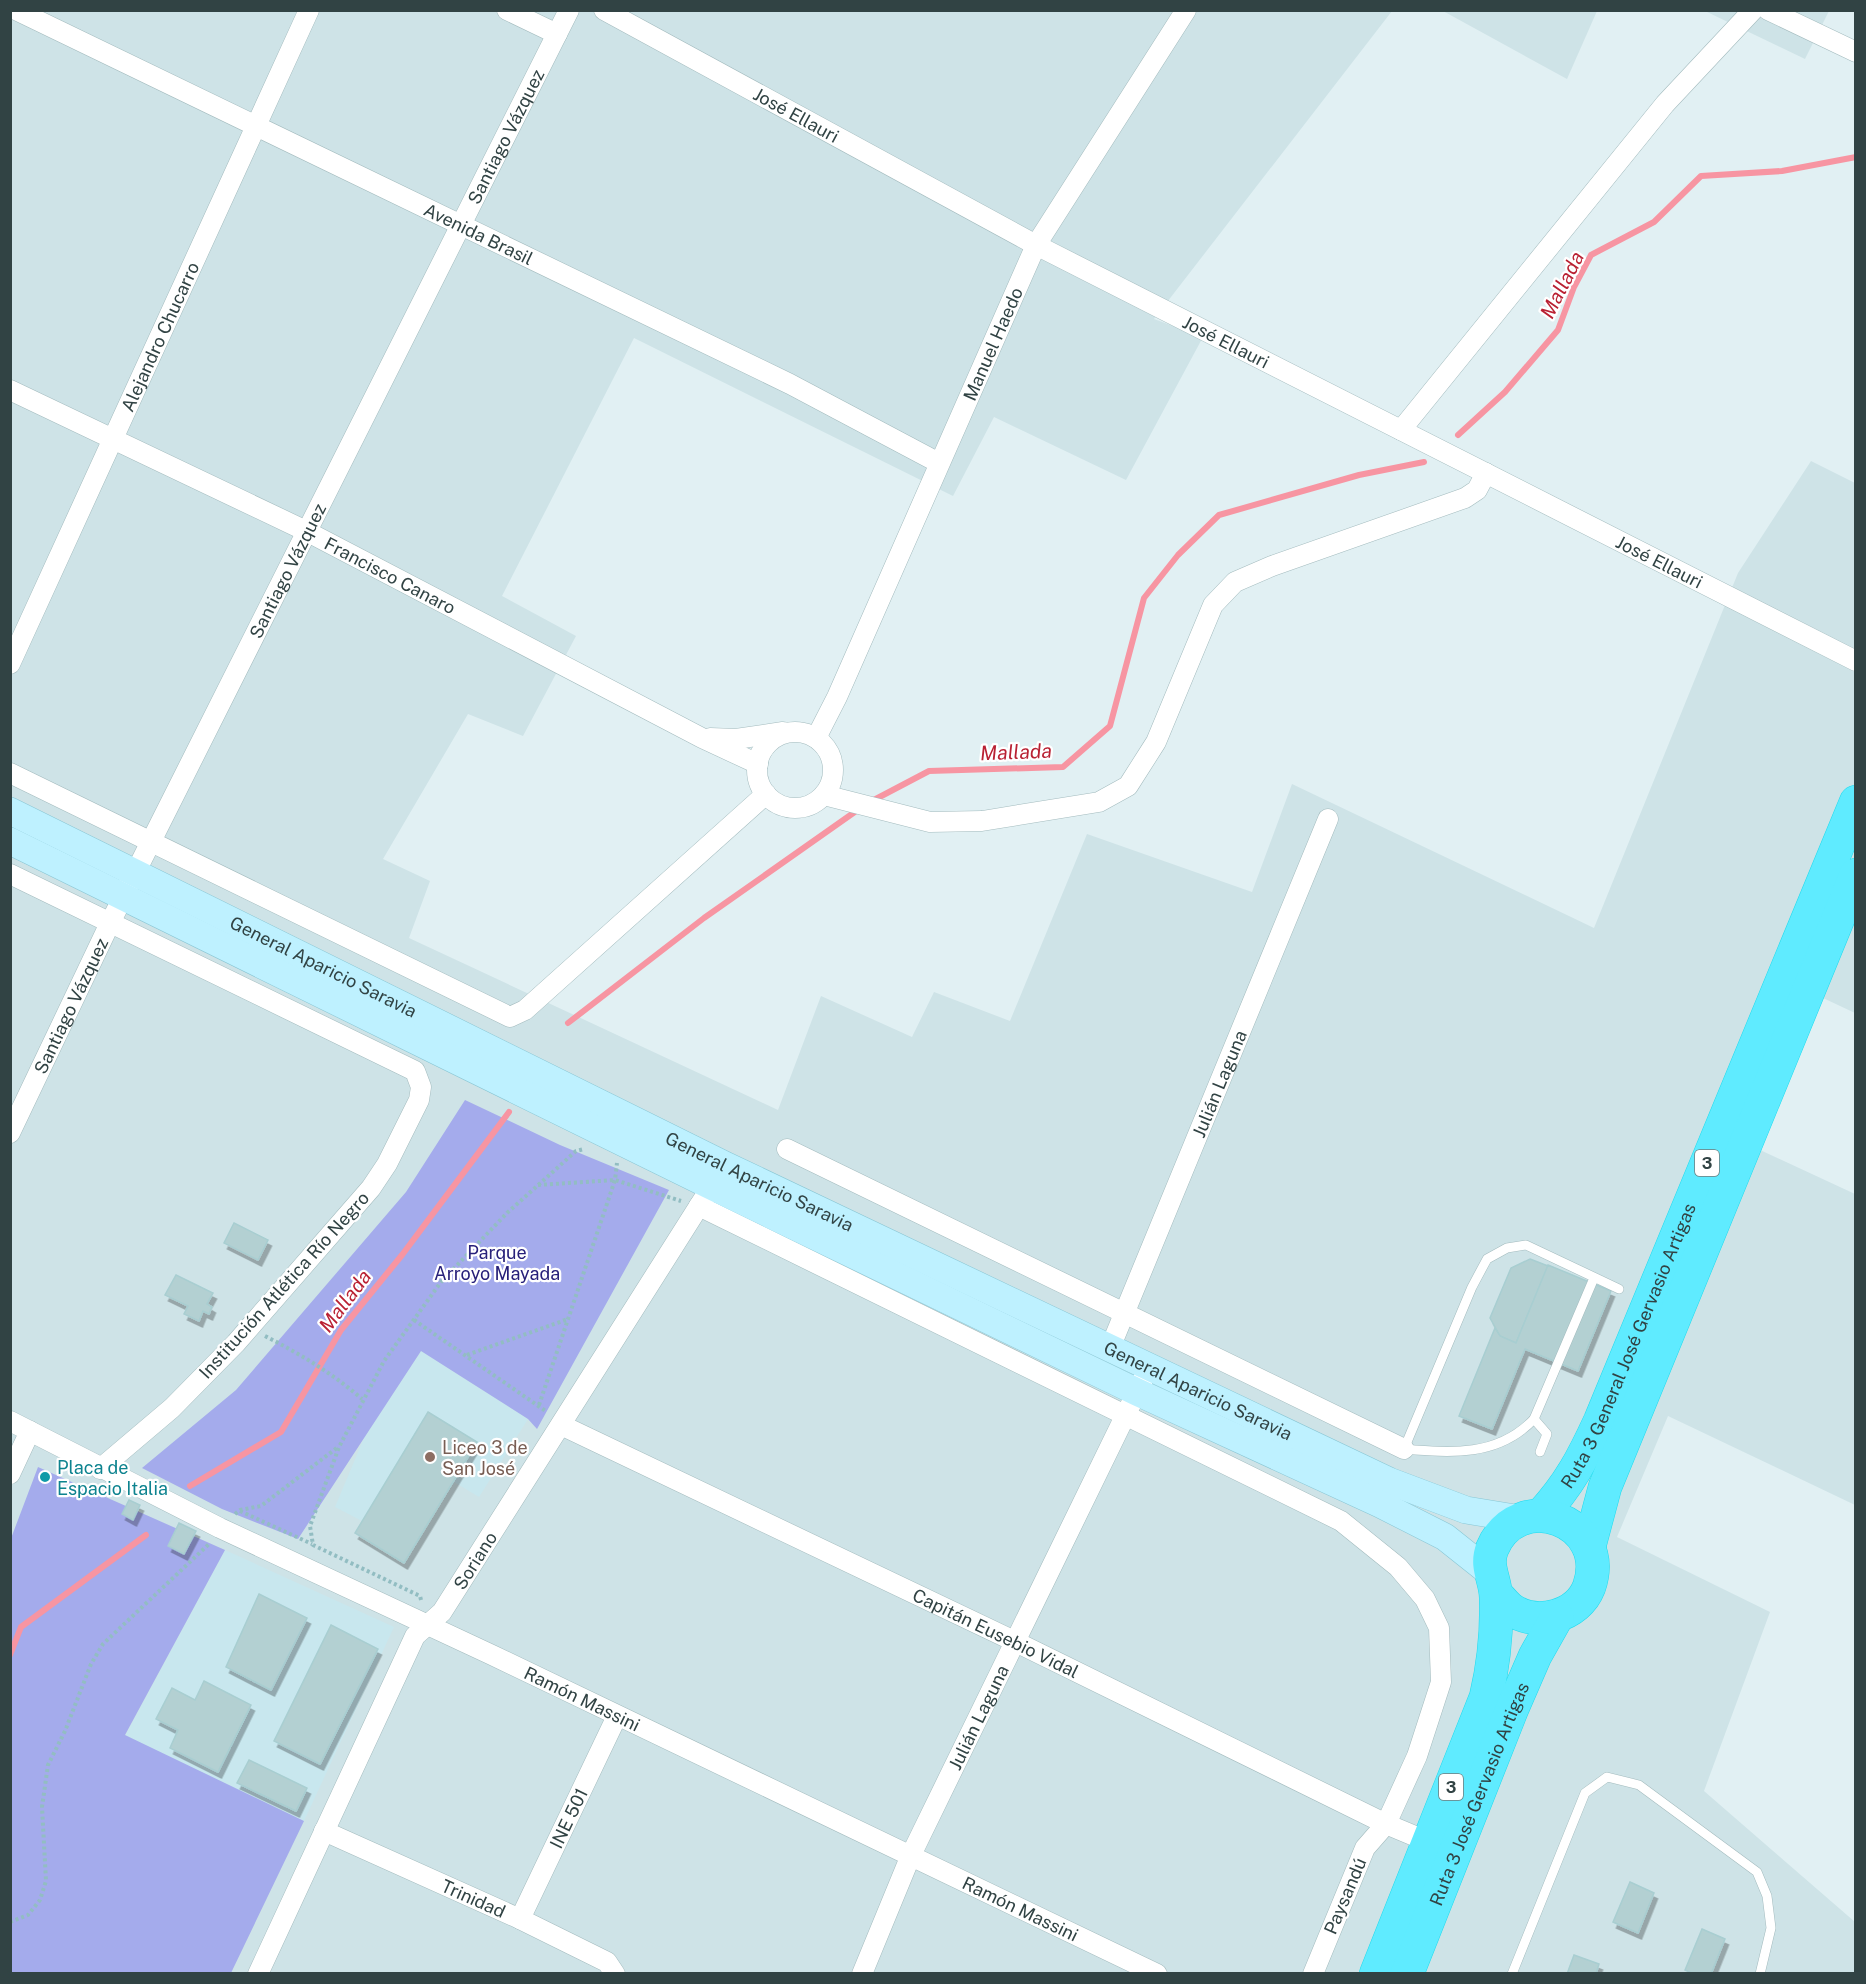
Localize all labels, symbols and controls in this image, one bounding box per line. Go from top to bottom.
street label: Santiago Vázquez [463,66,548,207]
street label: José Ellauri [750,83,843,146]
street label: Avenida Brasil [421,198,537,269]
water label: Mallada [1535,247,1589,323]
street label: Alejandro Chucarro [116,258,203,415]
street label: Manuel Haedo [958,284,1027,404]
street label: José Ellauri [1179,311,1273,372]
street label: Santiago Vázquez [245,500,330,641]
street label: José Ellauri [1613,531,1706,592]
street label: Francisco Canaro [321,532,459,618]
water label: Mallada [980,739,1052,765]
street label: General Aparicio Saravia [227,911,421,1021]
street label: Santiago Vázquez [29,934,112,1077]
street label: Julián Laguna [1188,1027,1250,1140]
street label: General Aparicio Saravia [662,1127,857,1235]
road number: 3 [1695,1150,1719,1176]
street label: Institución Atlética Río Negro [195,1187,373,1383]
street label: Ruta 3 General José Gervasio Artigas [1556,1200,1700,1492]
park label: Parque Arroyo Mayada [434,1242,560,1284]
water label: Mallada [314,1265,376,1337]
street label: General Aparicio Saravia [1101,1337,1296,1444]
place label: Liceo 3 de San José [442,1437,528,1479]
marker: Liceo 3 de San José [423,1450,437,1464]
place label: Placa de Espacio Italia [57,1457,168,1499]
marker: Placa de Espacio Italia [38,1470,52,1484]
street label: Soriano [449,1528,501,1593]
street label: Capitán Eusebio Vidal [909,1584,1082,1682]
street label: Julián Laguna [944,1661,1013,1773]
street label: Ramón Massini [521,1662,644,1735]
street label: Ruta 3 José Gervasio Artigas [1425,1679,1533,1908]
road number: 3 [1439,1774,1463,1800]
street label: INE 501 [545,1784,592,1851]
street label: Paysandú [1319,1855,1371,1937]
street label: Ramón Massini [959,1872,1082,1945]
street label: Trinidad [438,1875,509,1922]

